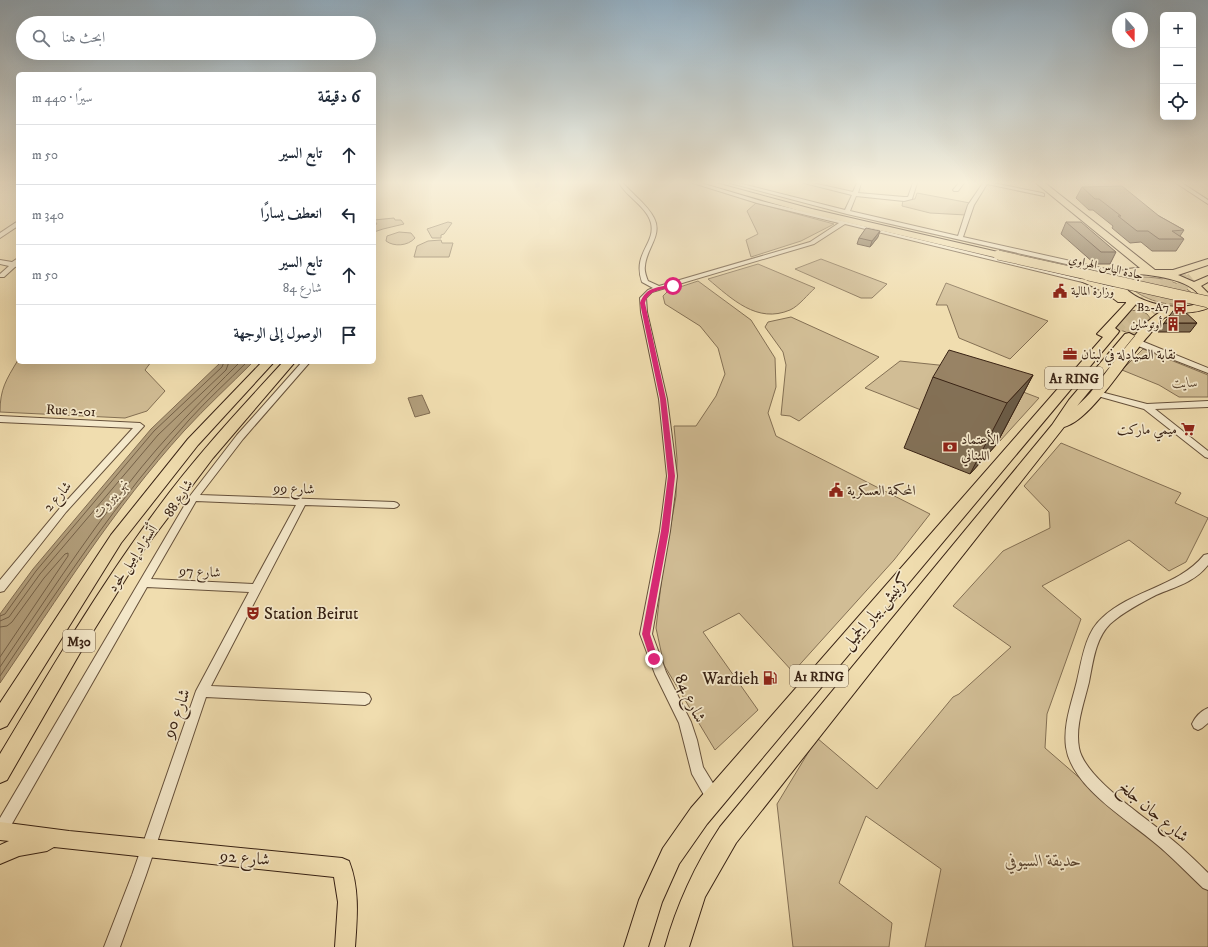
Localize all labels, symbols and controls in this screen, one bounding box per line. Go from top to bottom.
north arrow [1112,12,1148,48]
map controls [1160,12,1196,120]
button: + [1160,12,1196,48]
search box [16,16,376,60]
icon: search [30,27,52,49]
text: ابحث هنا [62,28,105,47]
button: − [1160,48,1196,84]
button: locate [1160,84,1196,120]
text: 6 دقيقة [318,86,360,108]
text: سيرًا · 440 m [32,90,93,106]
text: تابع السير [280,144,322,163]
icon: ahead [338,144,360,166]
text: 50 m [32,147,58,163]
text: انعطف يسارًا [261,204,322,223]
icon: left [338,204,360,226]
text: 340 m [32,207,64,223]
street label: جادة الياس الهراوي [1067,252,1145,285]
text: تابع السير [280,253,322,272]
icon: ahead [338,264,360,286]
text: 50 m [32,267,58,283]
route start [664,277,682,295]
text: شارع 84 [283,280,322,296]
public building icon: وزارة المالية [1052,283,1068,299]
place label: وزارة المالية [1071,284,1114,299]
bus stop icon: B2-A7 [1172,299,1188,315]
place label: B2-A7 [1137,300,1169,315]
place label: أوتوشاين [1130,316,1162,332]
building icon: أوتوشاين [1165,316,1181,332]
text: الوصول إلى الوجهة [233,324,322,343]
icon: arrive [338,324,360,346]
office icon: نقابة الصيادلة في لبنان [1062,346,1078,362]
place label: نقابة الصيادلة في لبنان [1081,346,1176,366]
road number: A1 RING [1045,367,1103,389]
park label: سايت [1172,374,1198,392]
street label: Rue 2-01 [45,401,96,421]
place label: ميمي ماركت [1117,421,1177,442]
supermarket icon: ميمي ماركت [1180,421,1196,437]
place label: الأعتماد اللبناني [961,429,999,467]
bank icon: الأعتماد اللبناني [942,439,958,455]
water label: نهر بيروت [88,474,133,523]
street label: شارع 88 [160,476,199,522]
street label: شارع 2 [40,478,77,517]
street label: شارع 99 [272,479,315,501]
public building icon: المحكمة العسكرية [828,482,844,498]
place label: المحكمة العسكرية [847,482,916,500]
street label: أتستراد إميل لحود [102,520,163,596]
street label: شارع 97 [178,562,221,584]
street label: كرنيش بيار الجميل [836,569,915,655]
place label: Station Beirut [264,603,359,625]
theatre icon: Station Beirut [245,605,261,621]
road number: M30 [63,630,95,652]
route end [645,650,663,668]
road number: A1 RING [790,665,848,687]
place label: Wardieh [701,668,759,690]
street label: شارع 84 [667,670,711,727]
fuel station icon: Wardieh [762,670,778,686]
street label: شارع 90 [158,686,198,743]
street label: شارع جان جلخ [1111,776,1193,851]
street label: شارع 92 [218,845,271,873]
park label: حديقة السيوفي [1005,850,1081,875]

